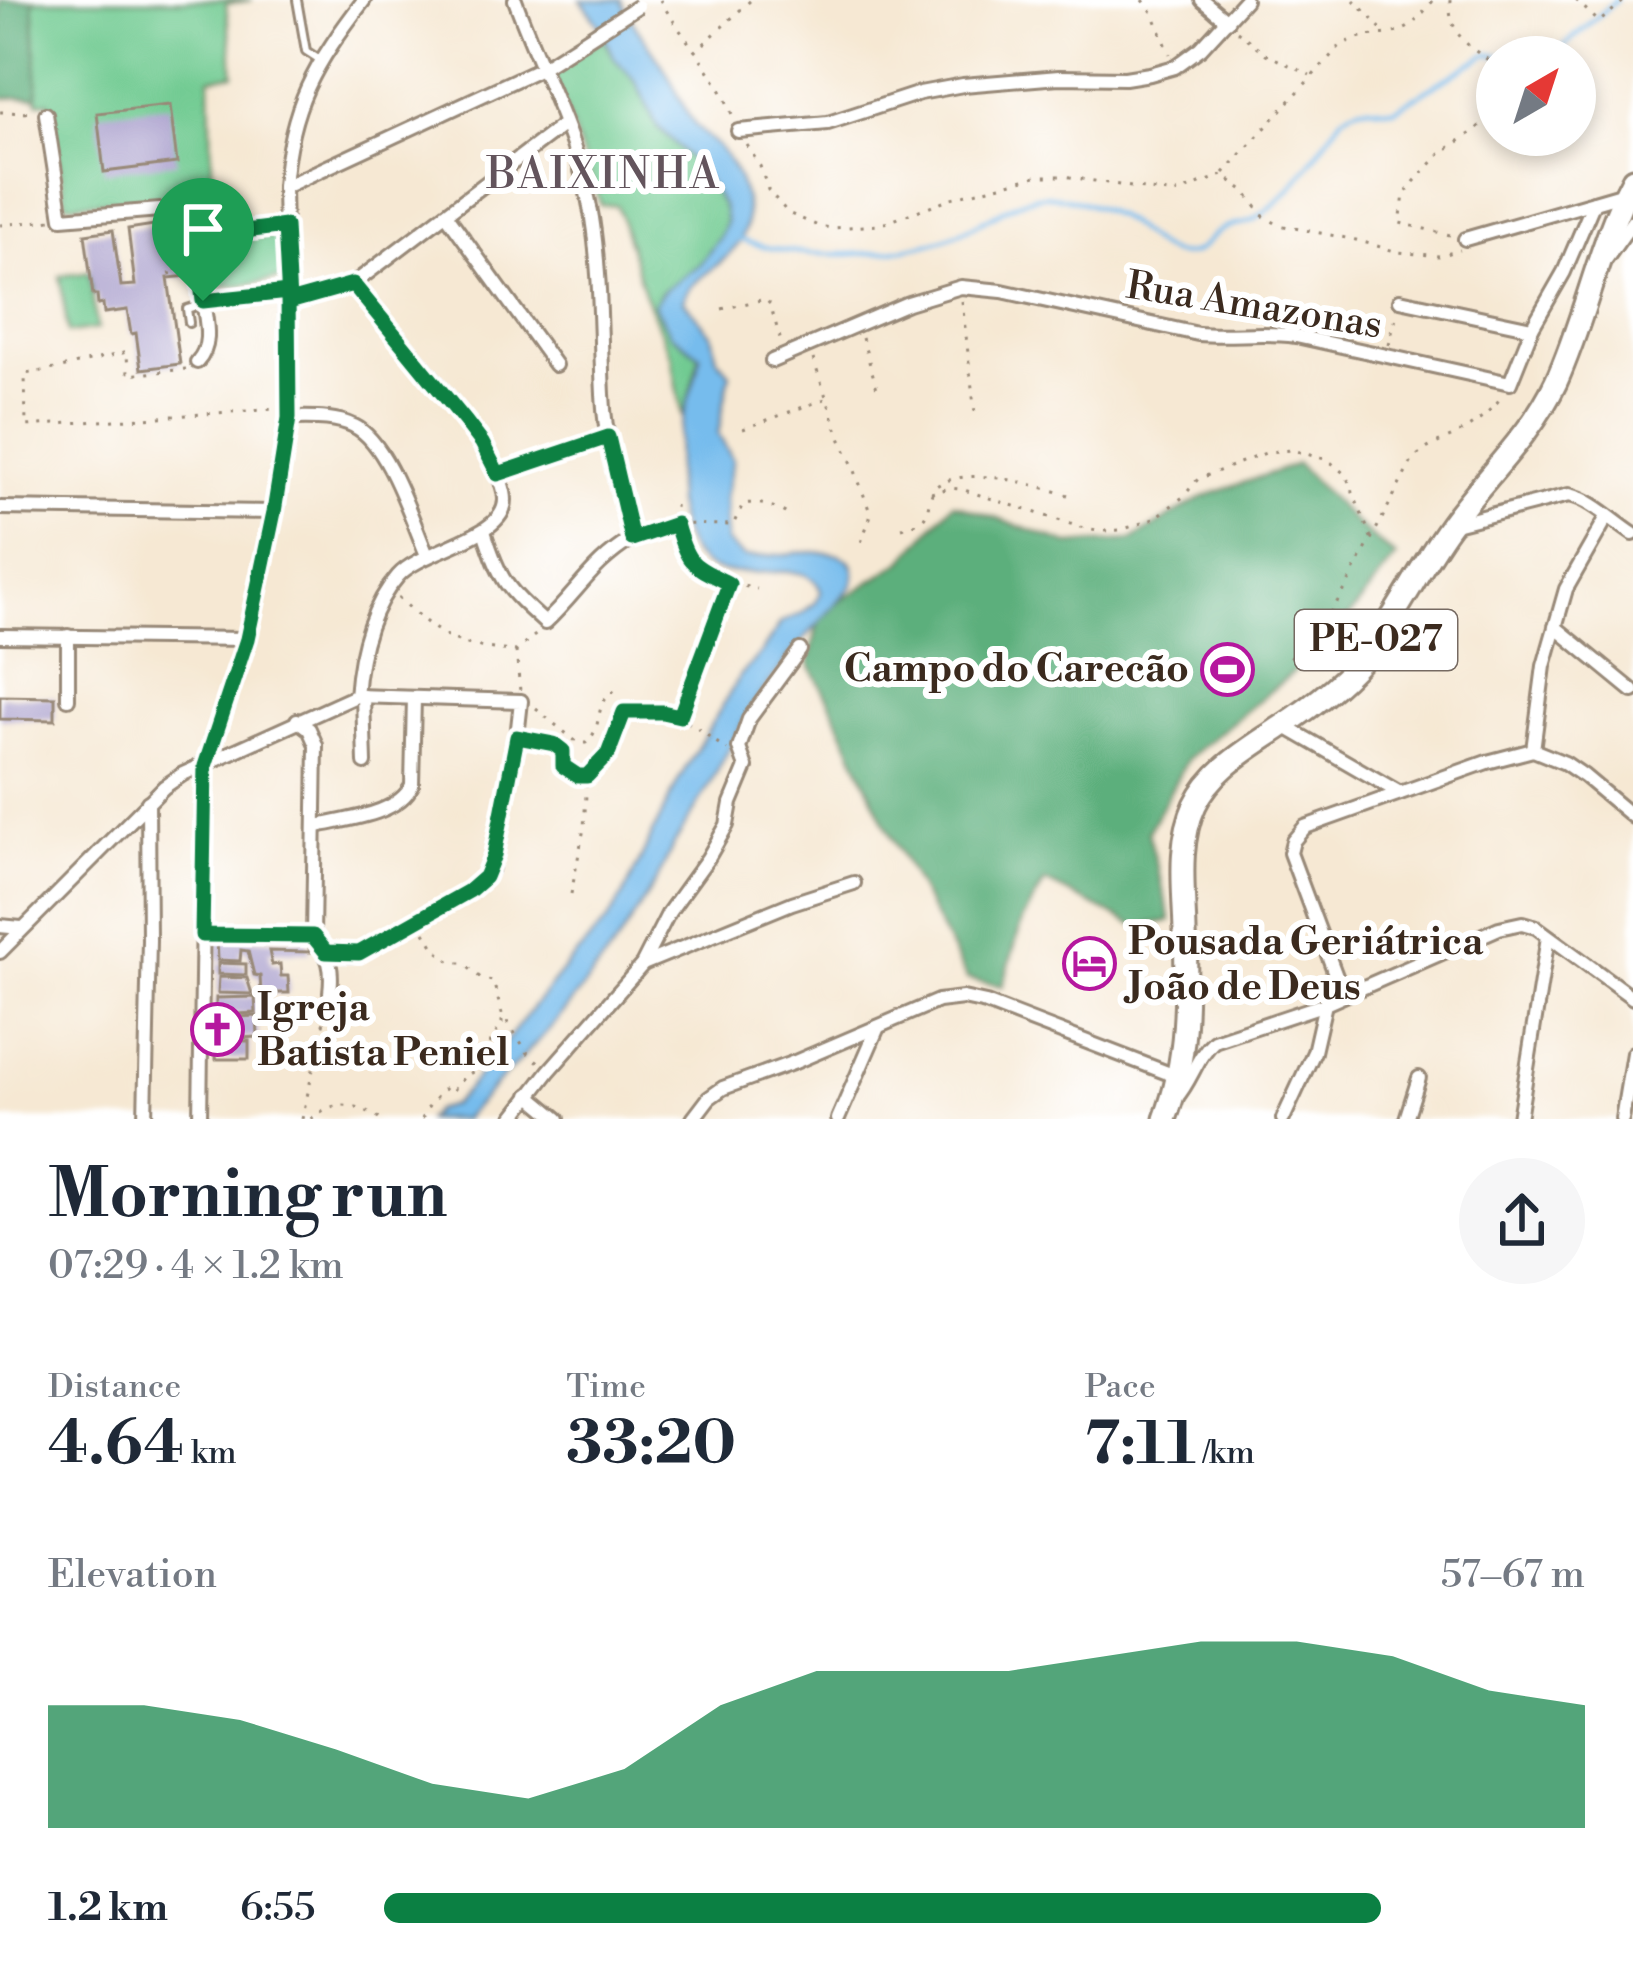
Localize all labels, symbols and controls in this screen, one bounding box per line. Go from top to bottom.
north arrow [1476,36,1596,156]
map controls [1476,36,1596,156]
district label: BAIXINHA [485,149,722,202]
pin [152,178,254,301]
icon: arrive [170,196,236,262]
street label: Rua Amazonas [1123,262,1385,350]
road number: PE-027 [1295,610,1457,670]
sports icon: Campo do Carecão [1200,641,1256,697]
place label: Campo do Carecão [844,645,1189,694]
place label: Pousada Geriátrica João de Deus [1123,918,1484,1012]
hotel icon: Pousada Geriátrica João de Deus [1061,936,1117,992]
place label: Igreja Batista Peniel [257,984,509,1078]
church icon: Igreja Batista Peniel [190,1002,246,1058]
text: Morning run [48,1155,447,1238]
button: share [1459,1158,1585,1284]
text: 07:29 · 4 × 1.2 km [48,1242,344,1291]
text: Distance [48,1367,181,1408]
text: Time [566,1367,646,1408]
text: Pace [1085,1367,1156,1408]
text: 4.64 [48,1408,184,1483]
text: 33:20 [566,1408,736,1483]
text: 7:11 [1085,1408,1196,1483]
text: km [184,1433,237,1474]
text: /km [1196,1433,1255,1474]
text: Elevation [48,1551,217,1600]
text: 57–67 m [1441,1551,1585,1600]
text: 1.2 km [48,1884,168,1933]
text: 6:55 [240,1884,315,1933]

